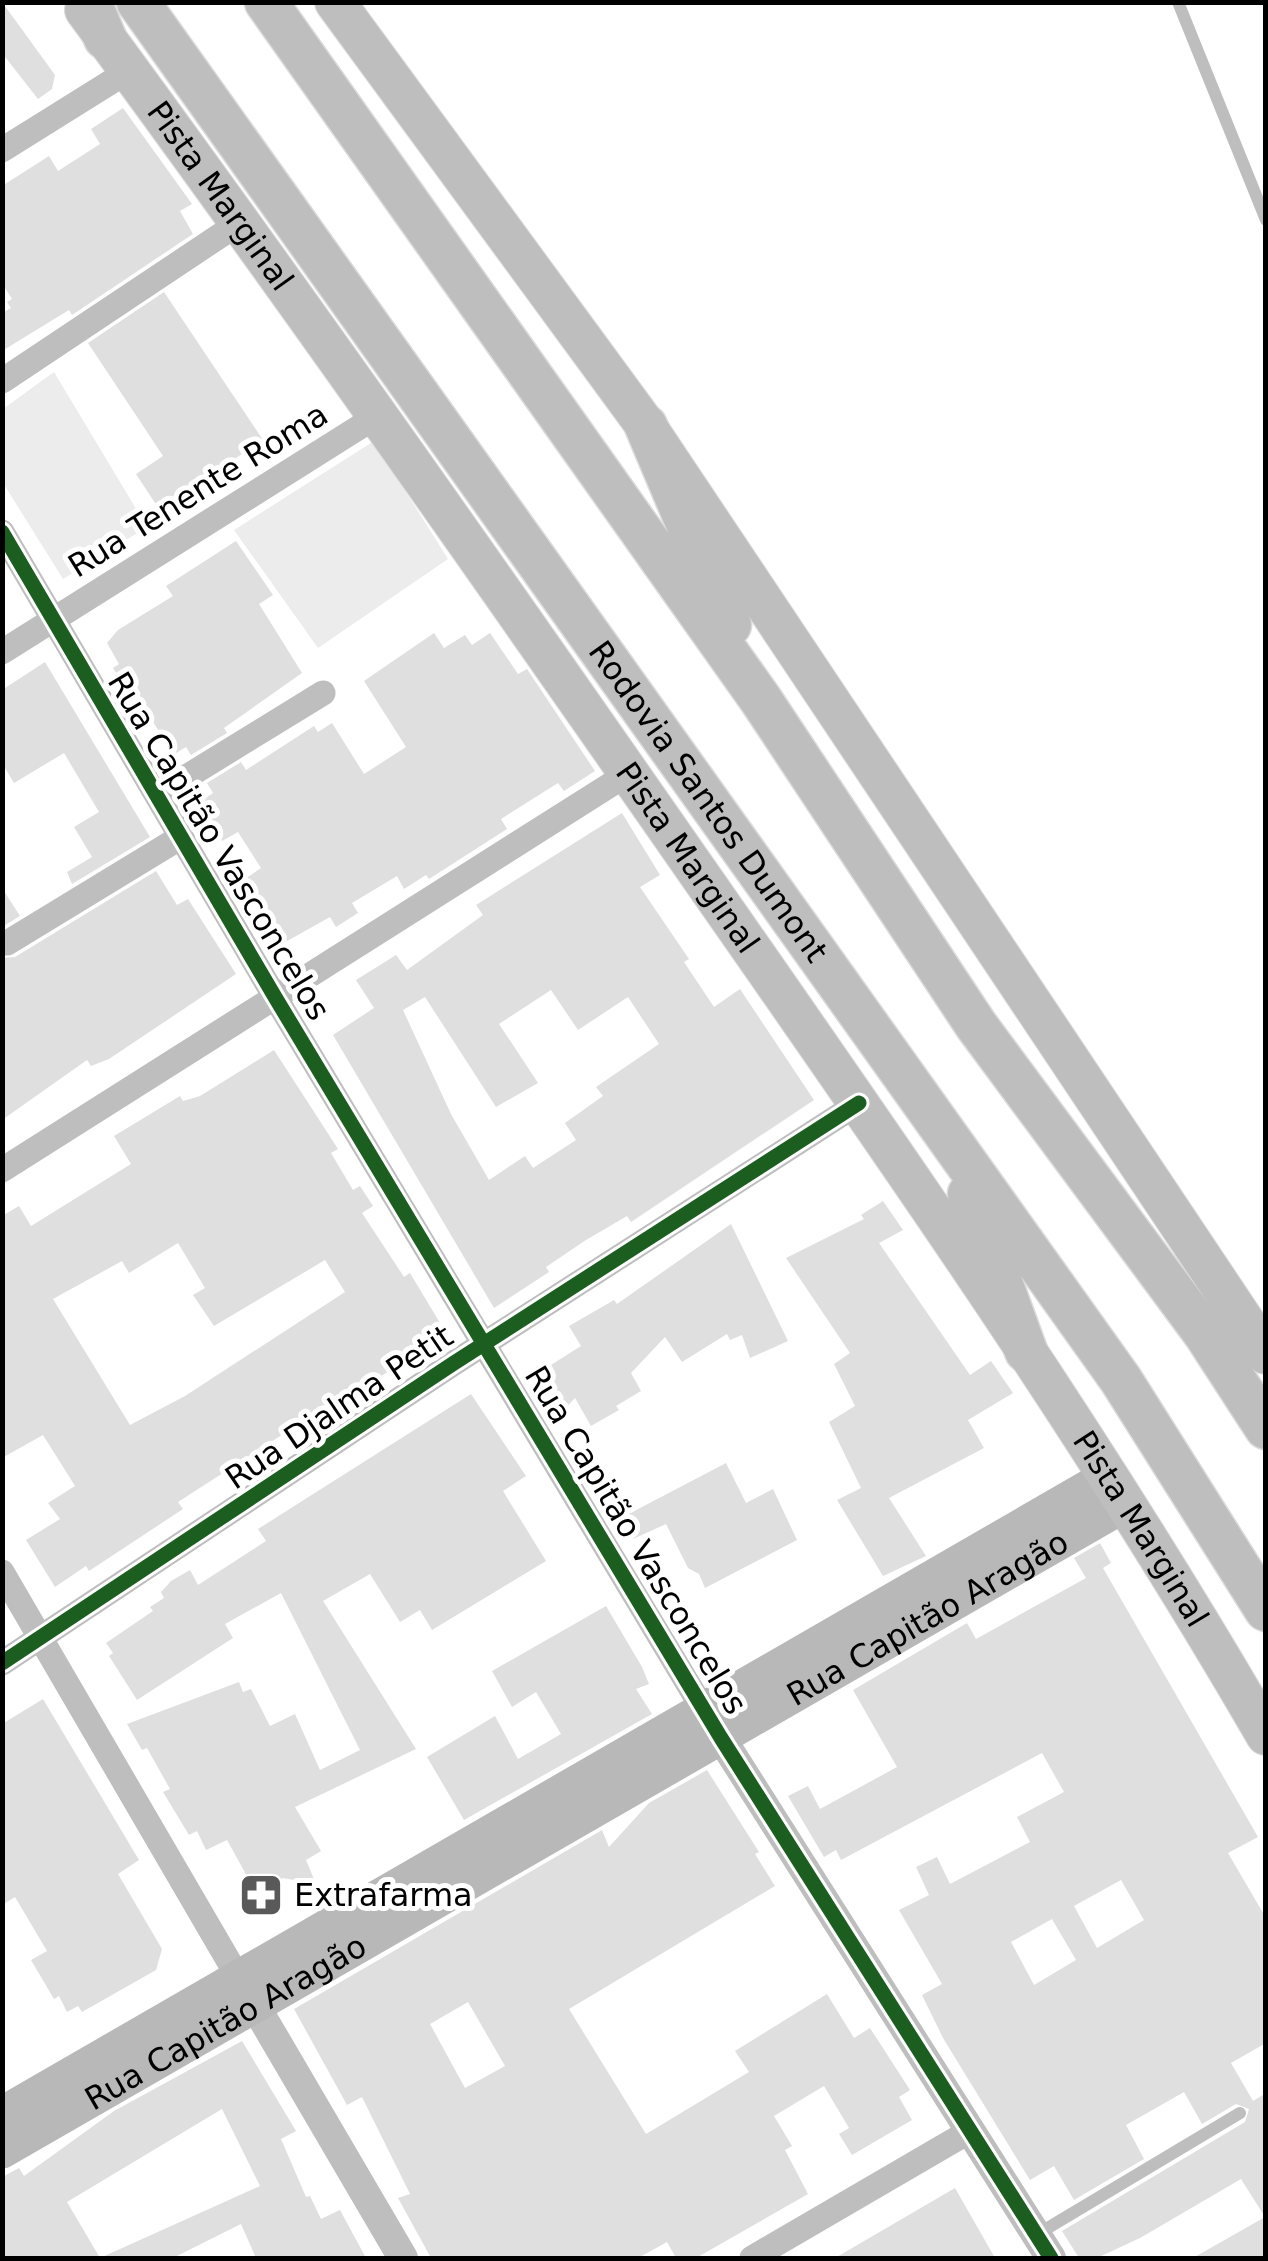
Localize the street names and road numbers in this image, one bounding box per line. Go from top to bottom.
street label: Pista Marginal [139,94,301,298]
street label: Rua Tenente Roma [61,395,335,585]
street label: Rodovia Santos Dumont [581,633,836,969]
street label: Rua Capitão Vasconcelos [100,665,338,1027]
street label: Pista Marginal [608,755,767,960]
street label: Rua Djalma Petit [218,1317,460,1497]
street label: Rua Capitão Vasconcelos [517,1359,755,1721]
street label: Pista Marginal [1065,1424,1216,1634]
street label: Rua Capitão Aragão [780,1522,1075,1714]
street label: Rua Capitão Aragão [78,1926,373,2118]

